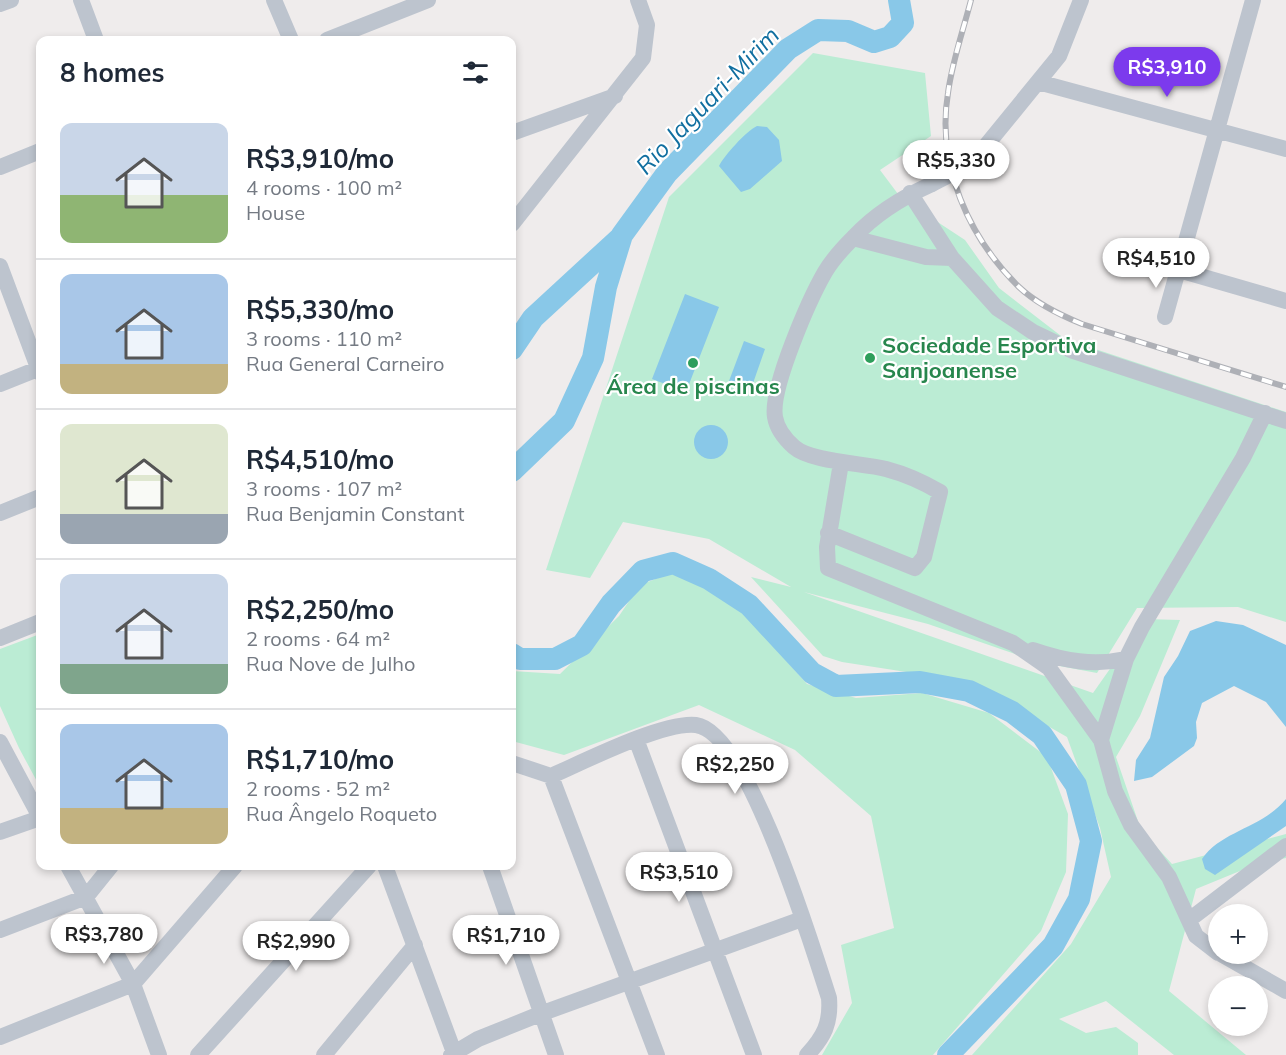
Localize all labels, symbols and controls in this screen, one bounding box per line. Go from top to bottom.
water label: Rio Jaguari-Mirim [629,20,785,180]
pin: R$3,910 [1112,47,1222,98]
text: R$3,910 [1128,54,1207,79]
text: 8 homes [60,56,164,89]
icon: filters [459,56,492,89]
pin: R$5,330 [901,140,1011,191]
text: R$3,910/mo [246,142,394,175]
icon: home [108,147,180,219]
text: R$5,330 [917,147,996,172]
text: 4 rooms · 100 m² [246,175,402,200]
text: House [246,200,305,225]
pin: R$4,510 [1101,238,1211,289]
text: R$4,510 [1117,245,1196,270]
text: R$5,330/mo [246,293,394,326]
icon: home [108,298,180,370]
text: 3 rooms · 110 m² [246,326,402,351]
place label: Sociedade Esportiva Sanjoanense [882,331,1097,384]
text: Rua General Carneiro [246,351,444,376]
marker: Sociedade Esportiva Sanjoanense [863,351,877,365]
marker: Área de piscinas [686,356,700,370]
place label: Área de piscinas [606,372,780,400]
text: R$4,510/mo [246,443,394,476]
icon: home [108,448,180,520]
text: 3 rooms · 107 m² [246,476,402,501]
text: Rua Benjamin Constant [246,501,464,526]
text: R$2,250/mo [246,593,394,626]
icon: home [108,598,180,670]
text: 2 rooms · 64 m² [246,626,390,651]
text: Rua Nove de Julho [246,651,416,676]
text: R$1,710/mo [246,743,394,776]
pin: R$2,250 [680,744,790,795]
icon: home [108,748,180,820]
text: R$2,250 [696,751,775,776]
text: 2 rooms · 52 m² [246,776,390,801]
text: Rua Ângelo Roqueto [246,801,437,826]
pin: R$3,510 [624,852,734,903]
text: R$3,510 [640,859,719,884]
map controls [1208,904,1268,1036]
button: + [1208,904,1268,964]
pin: R$3,780 [49,914,159,965]
pin: R$1,710 [451,915,561,966]
text: R$3,780 [65,921,144,946]
pin: R$2,990 [241,921,351,972]
text: R$1,710 [467,922,546,947]
text: R$2,990 [257,928,336,953]
button: − [1208,976,1268,1036]

